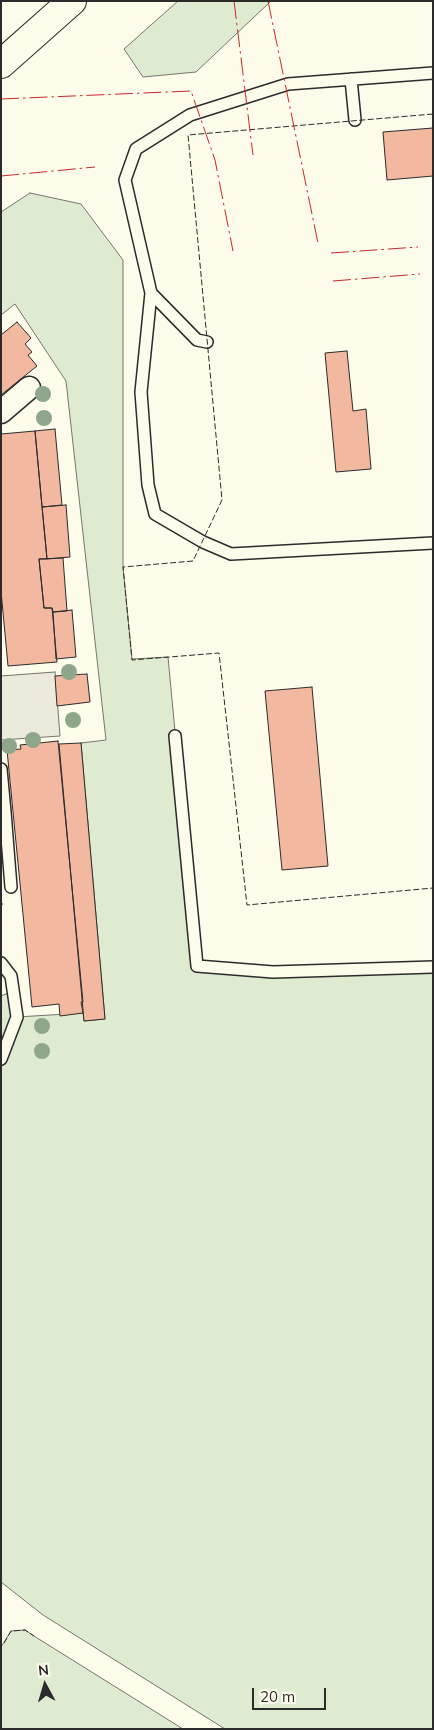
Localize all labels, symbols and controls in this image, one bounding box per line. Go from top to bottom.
north arrow [20,1660,70,1710]
text: N [37,1661,50,1680]
scale bar [254,1678,328,1710]
text: 20 m [260,1687,295,1706]

